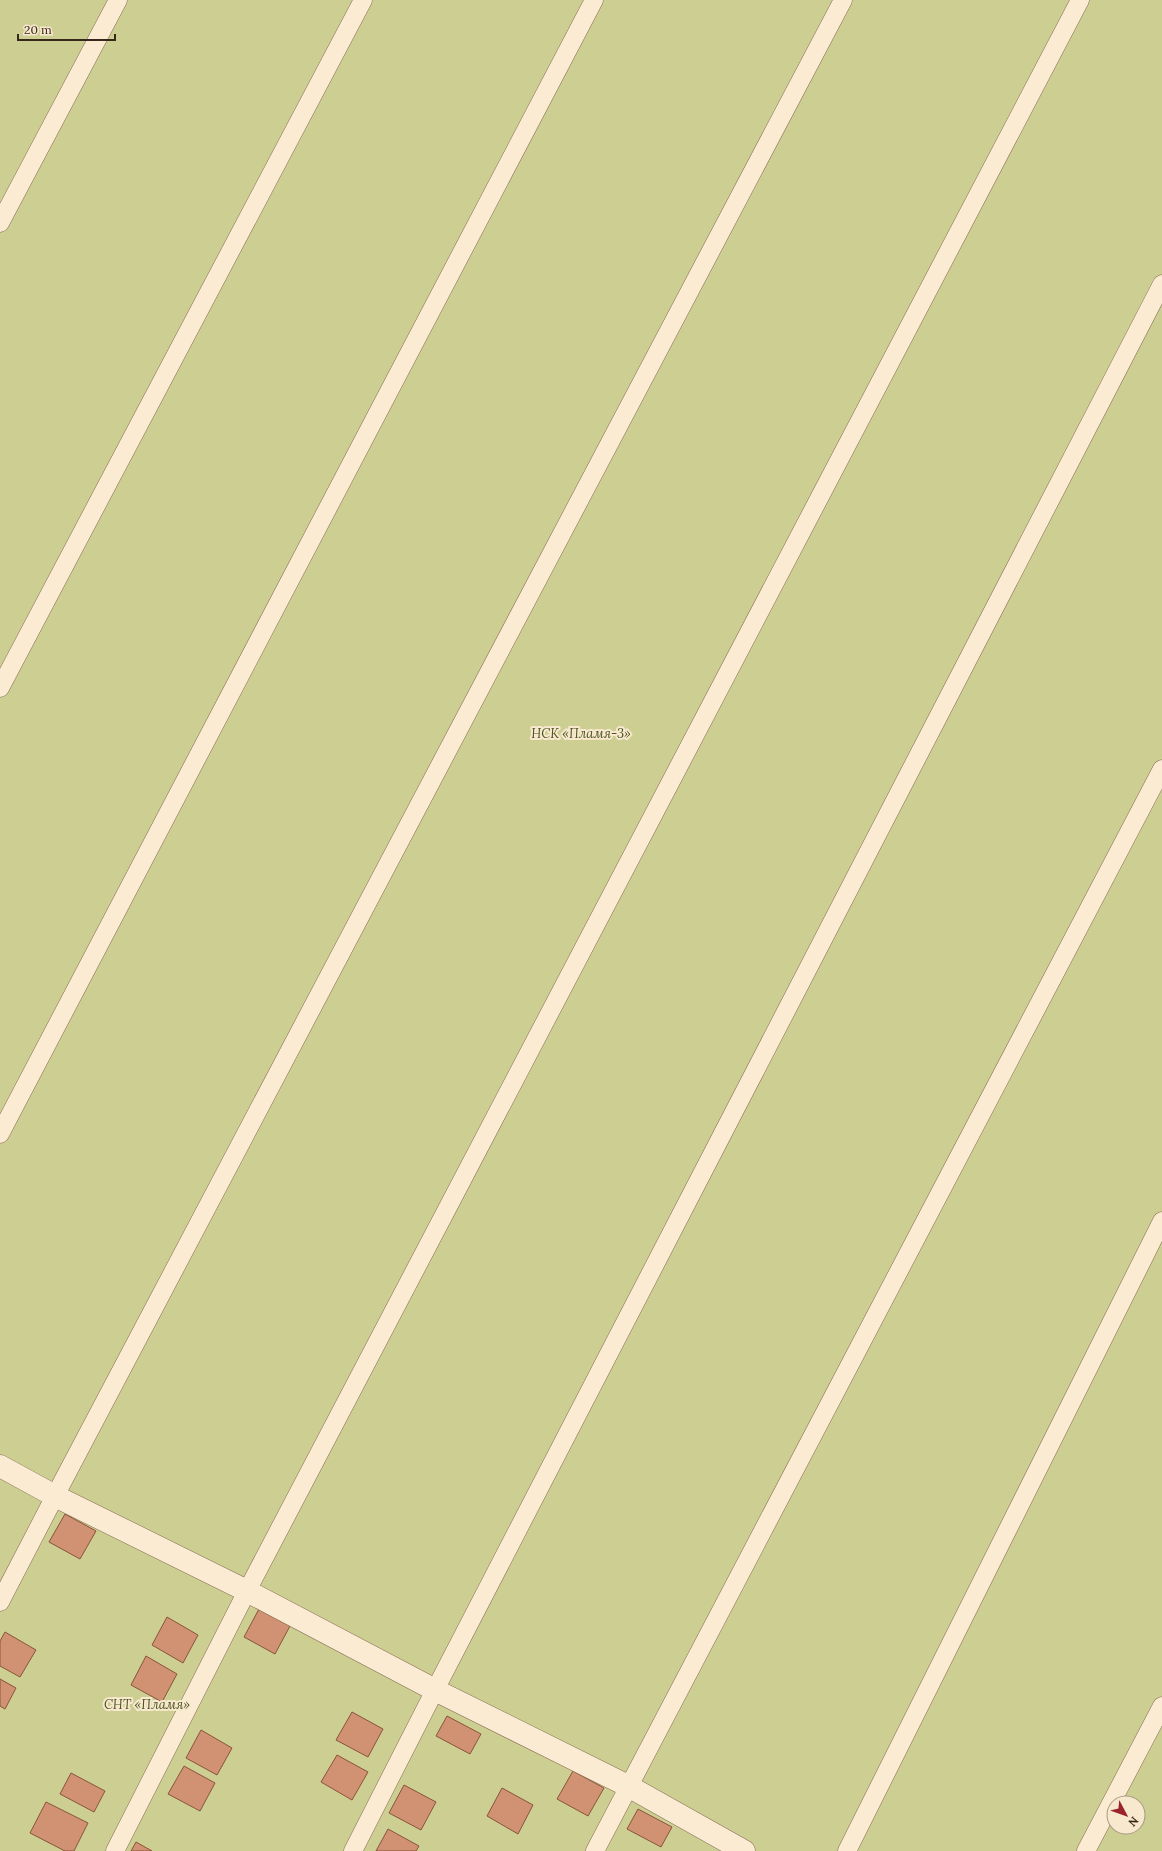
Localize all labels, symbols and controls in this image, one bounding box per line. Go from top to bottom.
scale bar [18,16,115,42]
text: 20 m [24,22,52,37]
park label: НСК «Пламя-3» [531,725,631,742]
park label: СНТ «Пламя» [104,1696,190,1713]
north arrow [1106,1795,1146,1835]
text: N [1125,1814,1142,1830]

